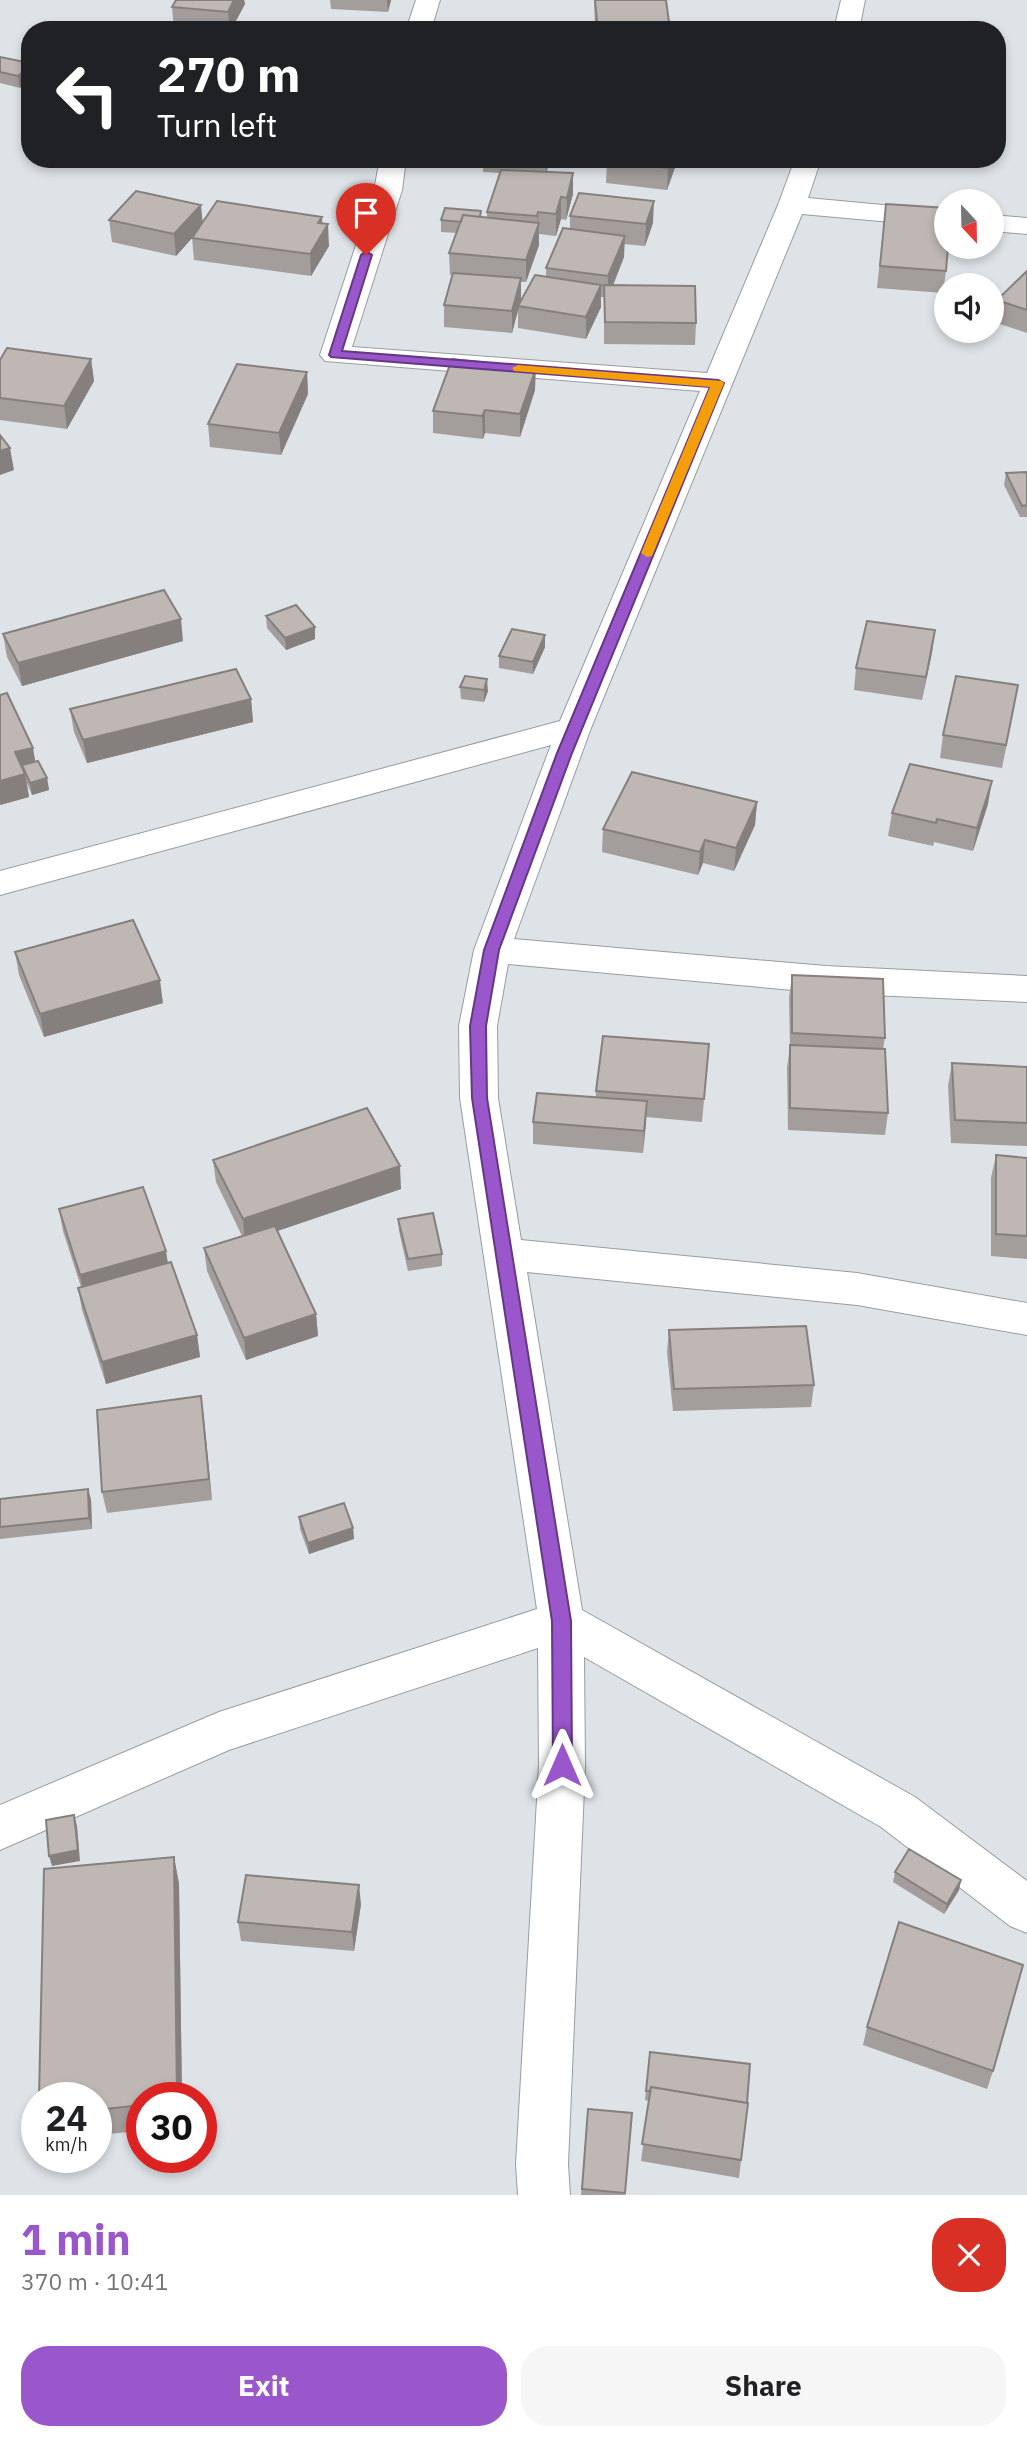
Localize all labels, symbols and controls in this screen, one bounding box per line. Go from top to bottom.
text: 270 m [157,42,301,105]
icon: left [42,49,133,140]
text: Turn left [157,104,277,146]
pin [336,183,396,255]
north arrow [934,189,1004,259]
map controls [934,189,1004,343]
icon: arrive [347,194,385,232]
button: sound [934,273,1004,343]
position arrow [525,1728,599,1802]
speed limit sign: 30 [126,2082,217,2173]
text: 24 [45,2095,88,2141]
text: km/h [45,2133,88,2156]
text: 1 min [21,2212,131,2267]
button: close [932,2218,1006,2292]
text: 370 m · 10:41 [21,2266,168,2296]
button: Exit [21,2346,507,2426]
button: Share [521,2346,1006,2426]

